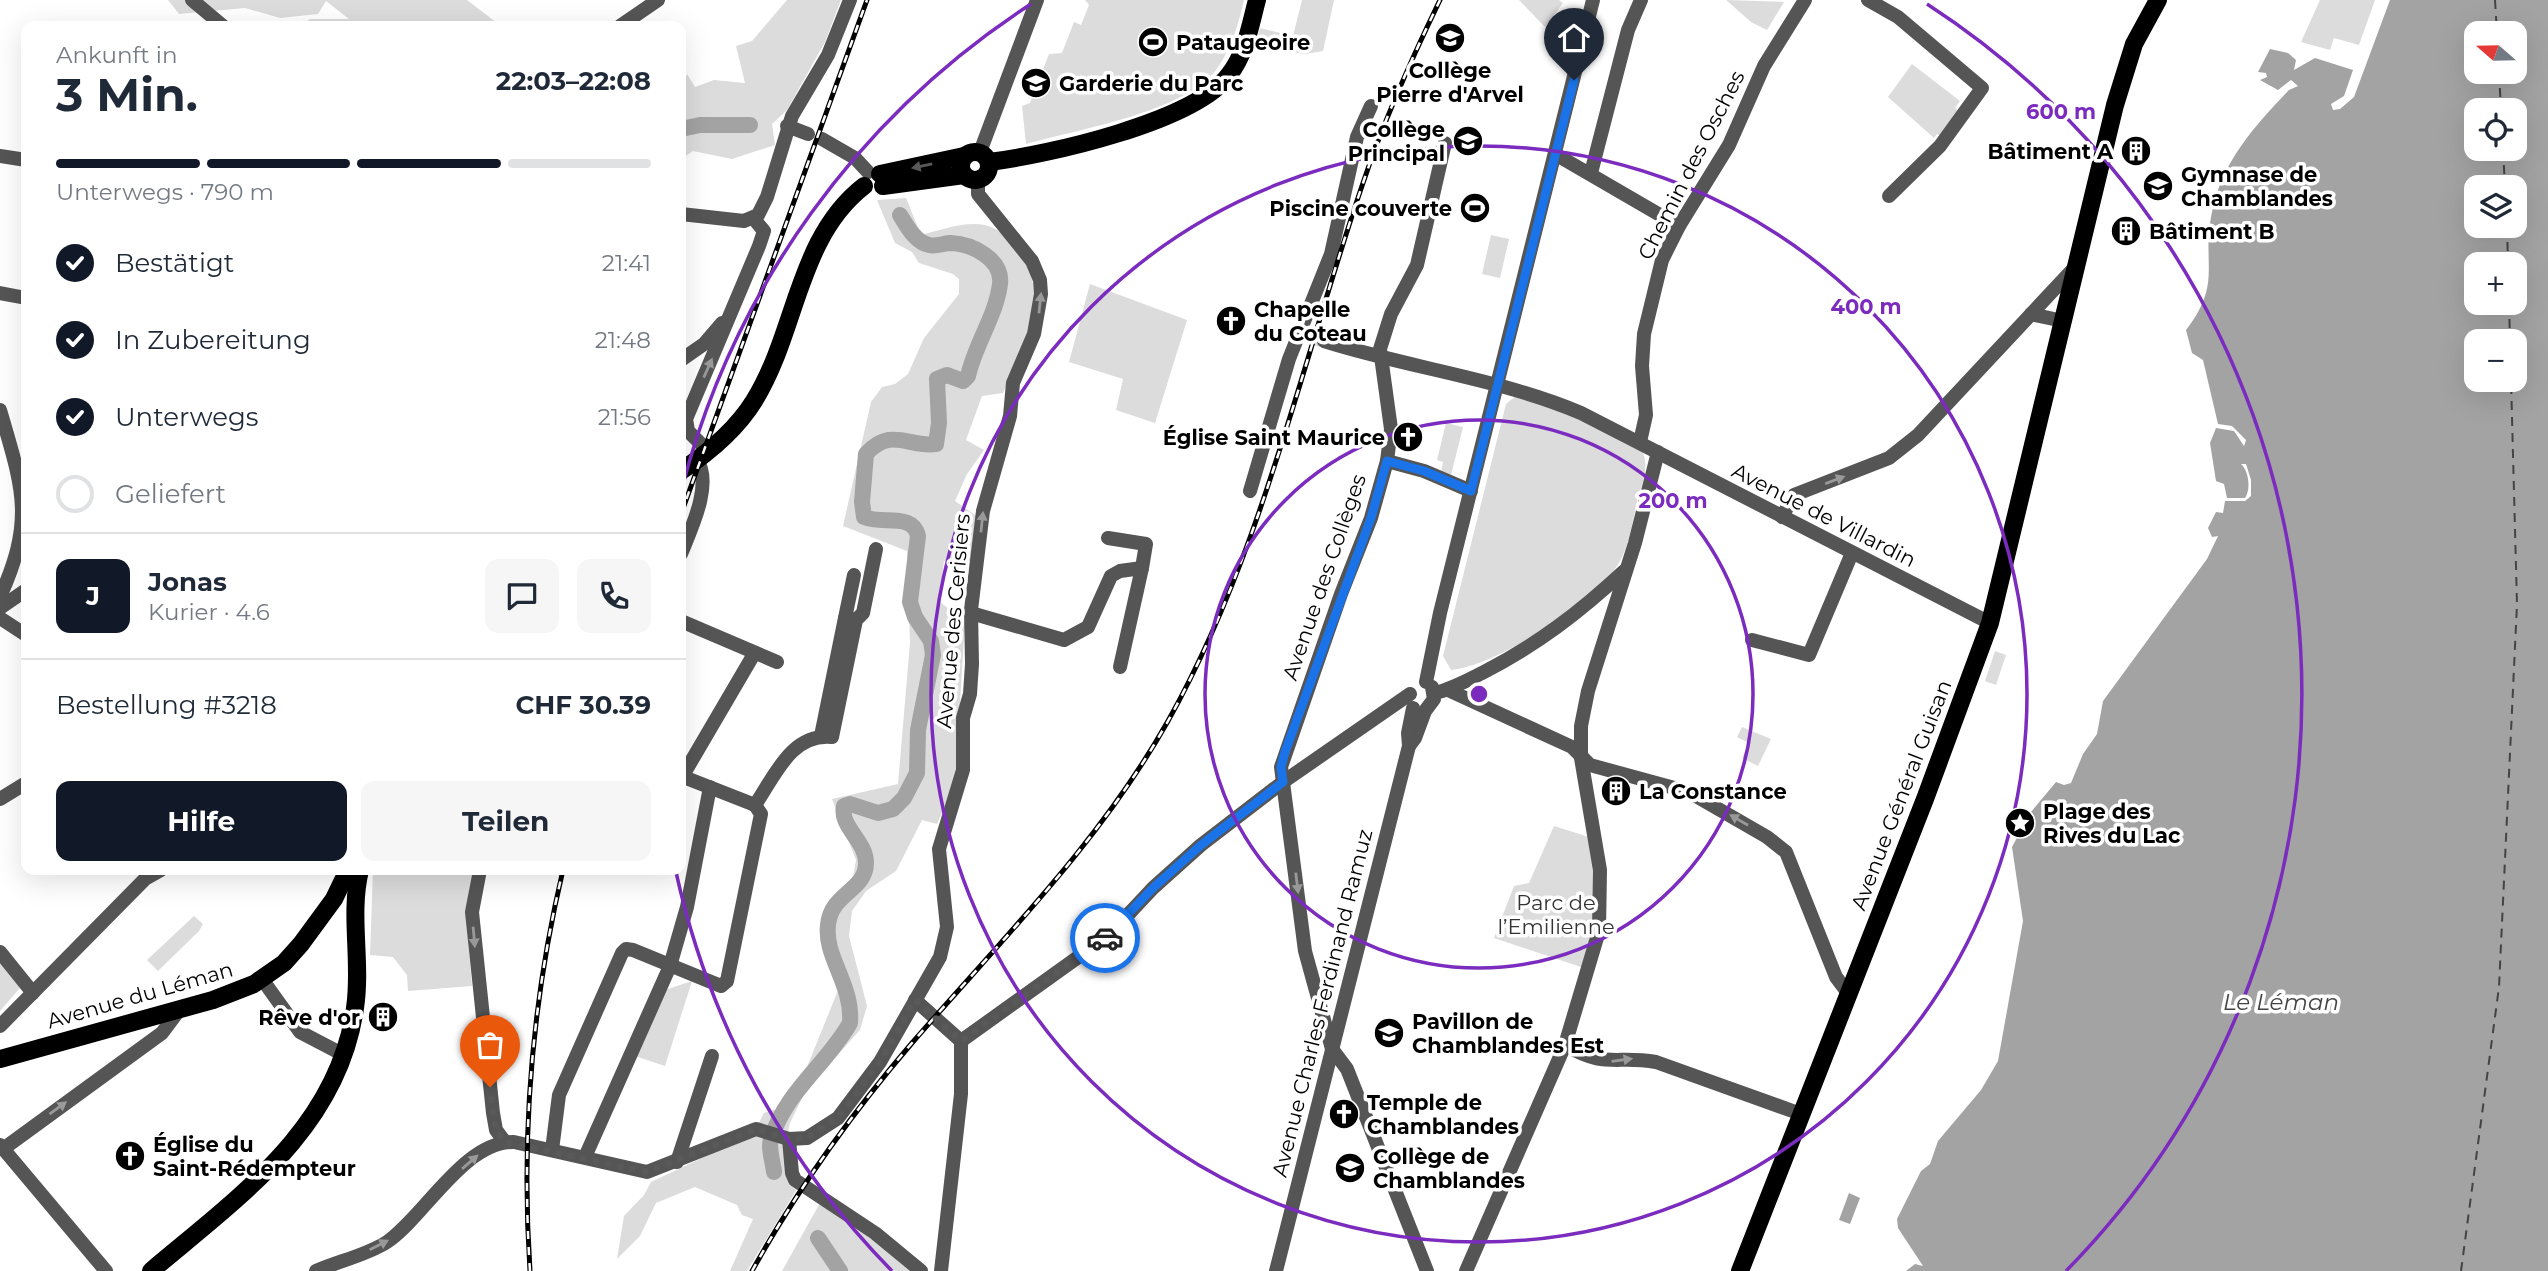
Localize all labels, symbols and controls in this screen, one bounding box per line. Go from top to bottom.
pin [1544,8,1604,80]
icon: home [1555,19,1593,57]
school or university icon: Collège Pierre d'Arvel [1433,21,1467,55]
north arrow [2464,21,2527,84]
map controls [2464,21,2527,392]
sports icon: Pataugeoire [1136,25,1170,59]
place label: Pataugeoire [1176,30,1310,55]
text: Ankunft in [56,41,177,69]
place label: Collège Pierre d'Arvel [1376,58,1524,107]
text: 22:03–22:08 [496,65,651,97]
text: 3 Min. [56,66,198,123]
school or university icon: Garderie du Parc [1019,66,1053,100]
street label: Chemin des Osches [1632,66,1750,264]
place label: Garderie du Parc [1059,71,1244,96]
button: locate [2464,98,2527,161]
text: 600 m [2026,99,2096,124]
place label: Collège Principal [1348,117,1445,166]
school or university icon: Collège Principal [1451,124,1485,158]
building icon: Bâtiment A [2119,134,2153,168]
place label: Bâtiment A [1987,139,2114,164]
one-way arrow [911,160,933,171]
place label: Gymnase de Chamblandes [2181,162,2333,211]
school or university icon: Gymnase de Chamblandes [2141,169,2175,203]
button: layers [2464,175,2527,238]
text: Unterwegs · 790 m [56,178,274,206]
sports icon: Piscine couverte [1458,191,1492,225]
place label: Piscine couverte [1269,196,1452,221]
building icon: Bâtiment B [2109,214,2143,248]
place label: Bâtiment B [2149,219,2275,244]
icon: check [56,244,94,282]
text: Bestätigt [115,247,234,279]
text: 21:41 [602,249,651,277]
button: + [2464,252,2527,315]
one-way arrow [1035,292,1046,314]
text: 400 m [1831,294,1901,319]
place label: Chapelle du Coteau [1254,297,1367,346]
church icon: Chapelle du Coteau [1214,304,1248,338]
icon: check [56,321,94,359]
text: In Zubereitung [115,324,311,356]
text: 21:48 [595,326,651,354]
button: − [2464,329,2527,392]
one-way arrow [702,358,714,378]
icon: check [56,398,94,436]
text: Unterwegs [115,401,258,433]
text: 21:56 [598,403,651,431]
church icon: Église Saint Maurice [1391,420,1425,454]
place label: Église Saint Maurice [1163,425,1385,450]
street label: Avenue de Villardin [1728,458,1920,572]
street label: Avenue des Collèges [1277,471,1371,683]
one-way arrow [1824,475,1845,486]
text: Geliefert [115,478,226,510]
text: 200 m [1639,488,1707,513]
one-way arrow [977,510,988,532]
street label: Avenue des Cerisiers [931,513,975,729]
button: chat [485,559,559,633]
button: phone [577,559,651,633]
text: Jonas [148,566,227,598]
text: J [86,580,100,612]
text: Kurier · 4.6 [148,598,270,626]
street label: Avenue Général Guisan [1846,676,1956,914]
centre of rings [1467,682,1491,706]
text: Bestellung #3218 [56,689,277,721]
text: CHF 30.39 [515,689,651,721]
building icon: La Constance [1599,774,1633,808]
place label: La Constance [1639,779,1787,804]
button: Hilfe [56,781,347,861]
button: Teilen [361,781,651,861]
place label: Plage des Rives du Lac [2043,799,2181,848]
place icon: Plage des Rives du Lac [2003,806,2037,840]
one-way arrow [1729,814,1749,826]
street label: Avenue Charles Ferdinand Ramuz [1267,827,1377,1179]
one-way arrow [1291,872,1302,894]
park label: Parc de l’Emilienne [1497,890,1615,939]
courier [1070,903,1140,973]
icon: car [1086,919,1124,957]
one-way arrow [469,926,480,948]
street label: Avenue du Léman [44,956,236,1034]
water label: Le Léman [2223,988,2339,1016]
building icon: Rêve d'or [366,1000,400,1034]
place label: Rêve d'or [258,1005,360,1030]
place label: Pavillon de Chamblandes Est [1412,1009,1604,1058]
pin [460,1015,520,1087]
school or university icon: Pavillon de Chamblandes Est [1372,1016,1406,1050]
icon: bag [471,1026,509,1064]
one-way arrow [1611,1054,1633,1065]
place label: Temple de Chamblandes [1367,1090,1519,1139]
church icon: Temple de Chamblandes [1327,1097,1361,1131]
one-way arrow [49,1102,67,1116]
place label: Église du Saint-Rédempteur [153,1132,356,1181]
church icon: Église du Saint-Rédempteur [113,1139,147,1173]
place label: Collège de Chamblandes [1373,1144,1525,1193]
school or university icon: Collège de Chamblandes [1333,1151,1367,1185]
one-way arrow [461,1154,479,1170]
one-way arrow [369,1239,389,1250]

